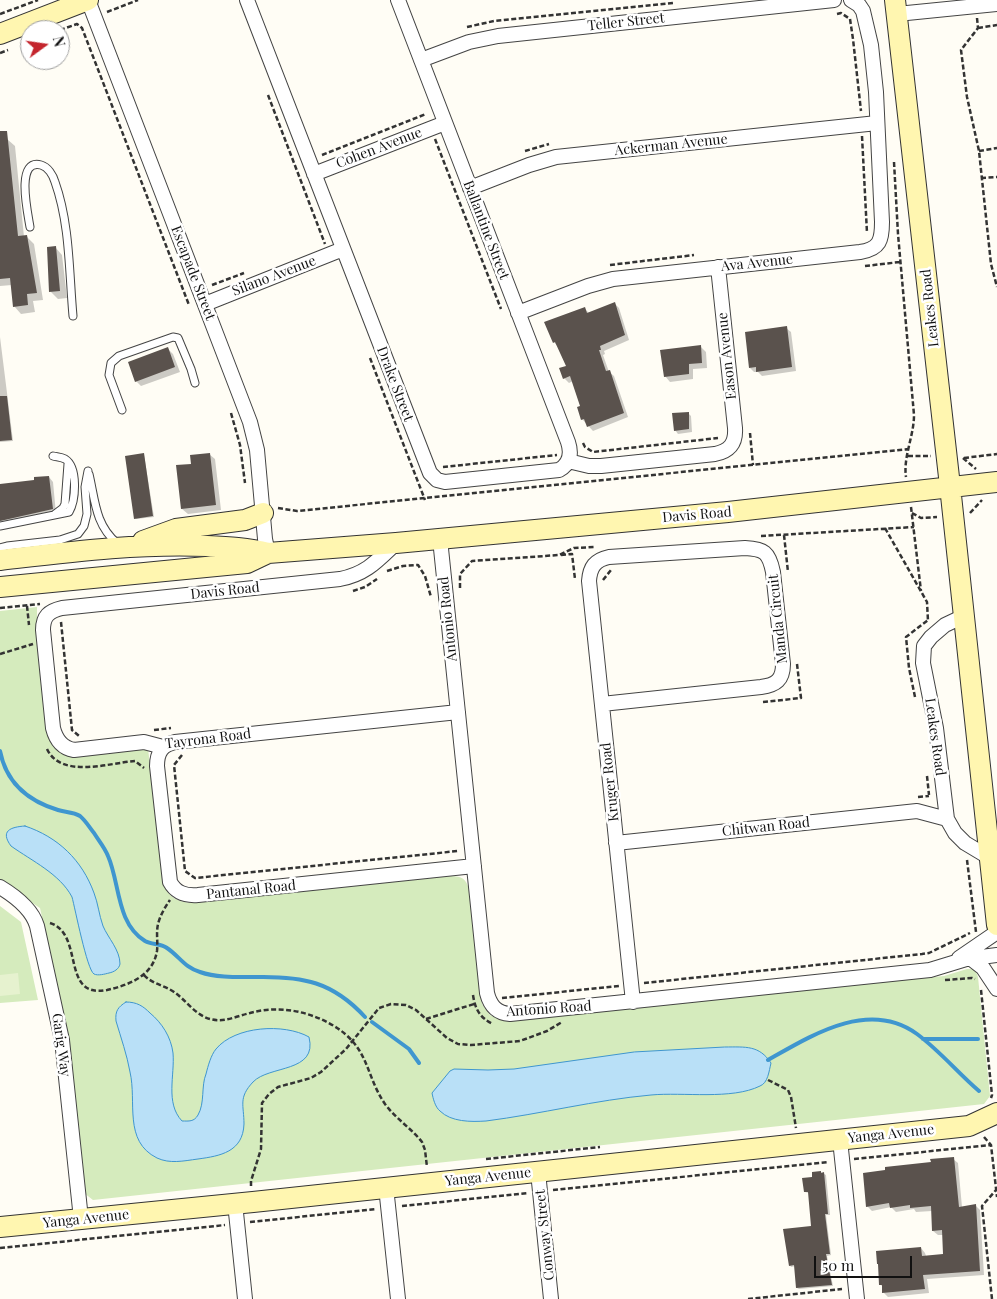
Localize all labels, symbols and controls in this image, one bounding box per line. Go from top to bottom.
street label: Teller Street [587,10,665,34]
north arrow [20,20,70,70]
text: N [49,34,70,49]
street label: Cohen Avenue [334,124,424,172]
street label: Ackerman Avenue [614,131,728,159]
street label: Ballantine Street [459,178,513,282]
street label: Escapade Street [167,223,219,323]
street label: Ava Avenue [720,251,794,275]
street label: Silano Avenue [230,252,318,300]
street label: Leakes Road [918,268,942,348]
street label: Eason Avenue [714,312,740,400]
street label: Drake Street [373,344,417,424]
street label: Davis Road [662,504,732,526]
street label: Manda Circuit [765,574,791,664]
street label: Antonio Road [435,576,461,662]
street label: Davis Road [190,579,260,603]
street label: Leakes Road [921,697,949,777]
street label: Tayrona Road [164,725,252,753]
street label: Kruger Road [597,742,623,822]
street label: Chitwan Road [721,814,811,840]
street label: Pantanal Road [205,877,297,903]
street label: Antonio Road [506,998,592,1020]
street label: Garig Way [48,1012,74,1078]
street label: Yanga Avenue [847,1121,935,1147]
street label: Yanga Avenue [444,1164,532,1190]
street label: Conway Street [532,1189,558,1281]
street label: Yanga Avenue [42,1206,130,1232]
scale bar [817,1246,914,1278]
text: 50 m [822,1255,854,1275]

